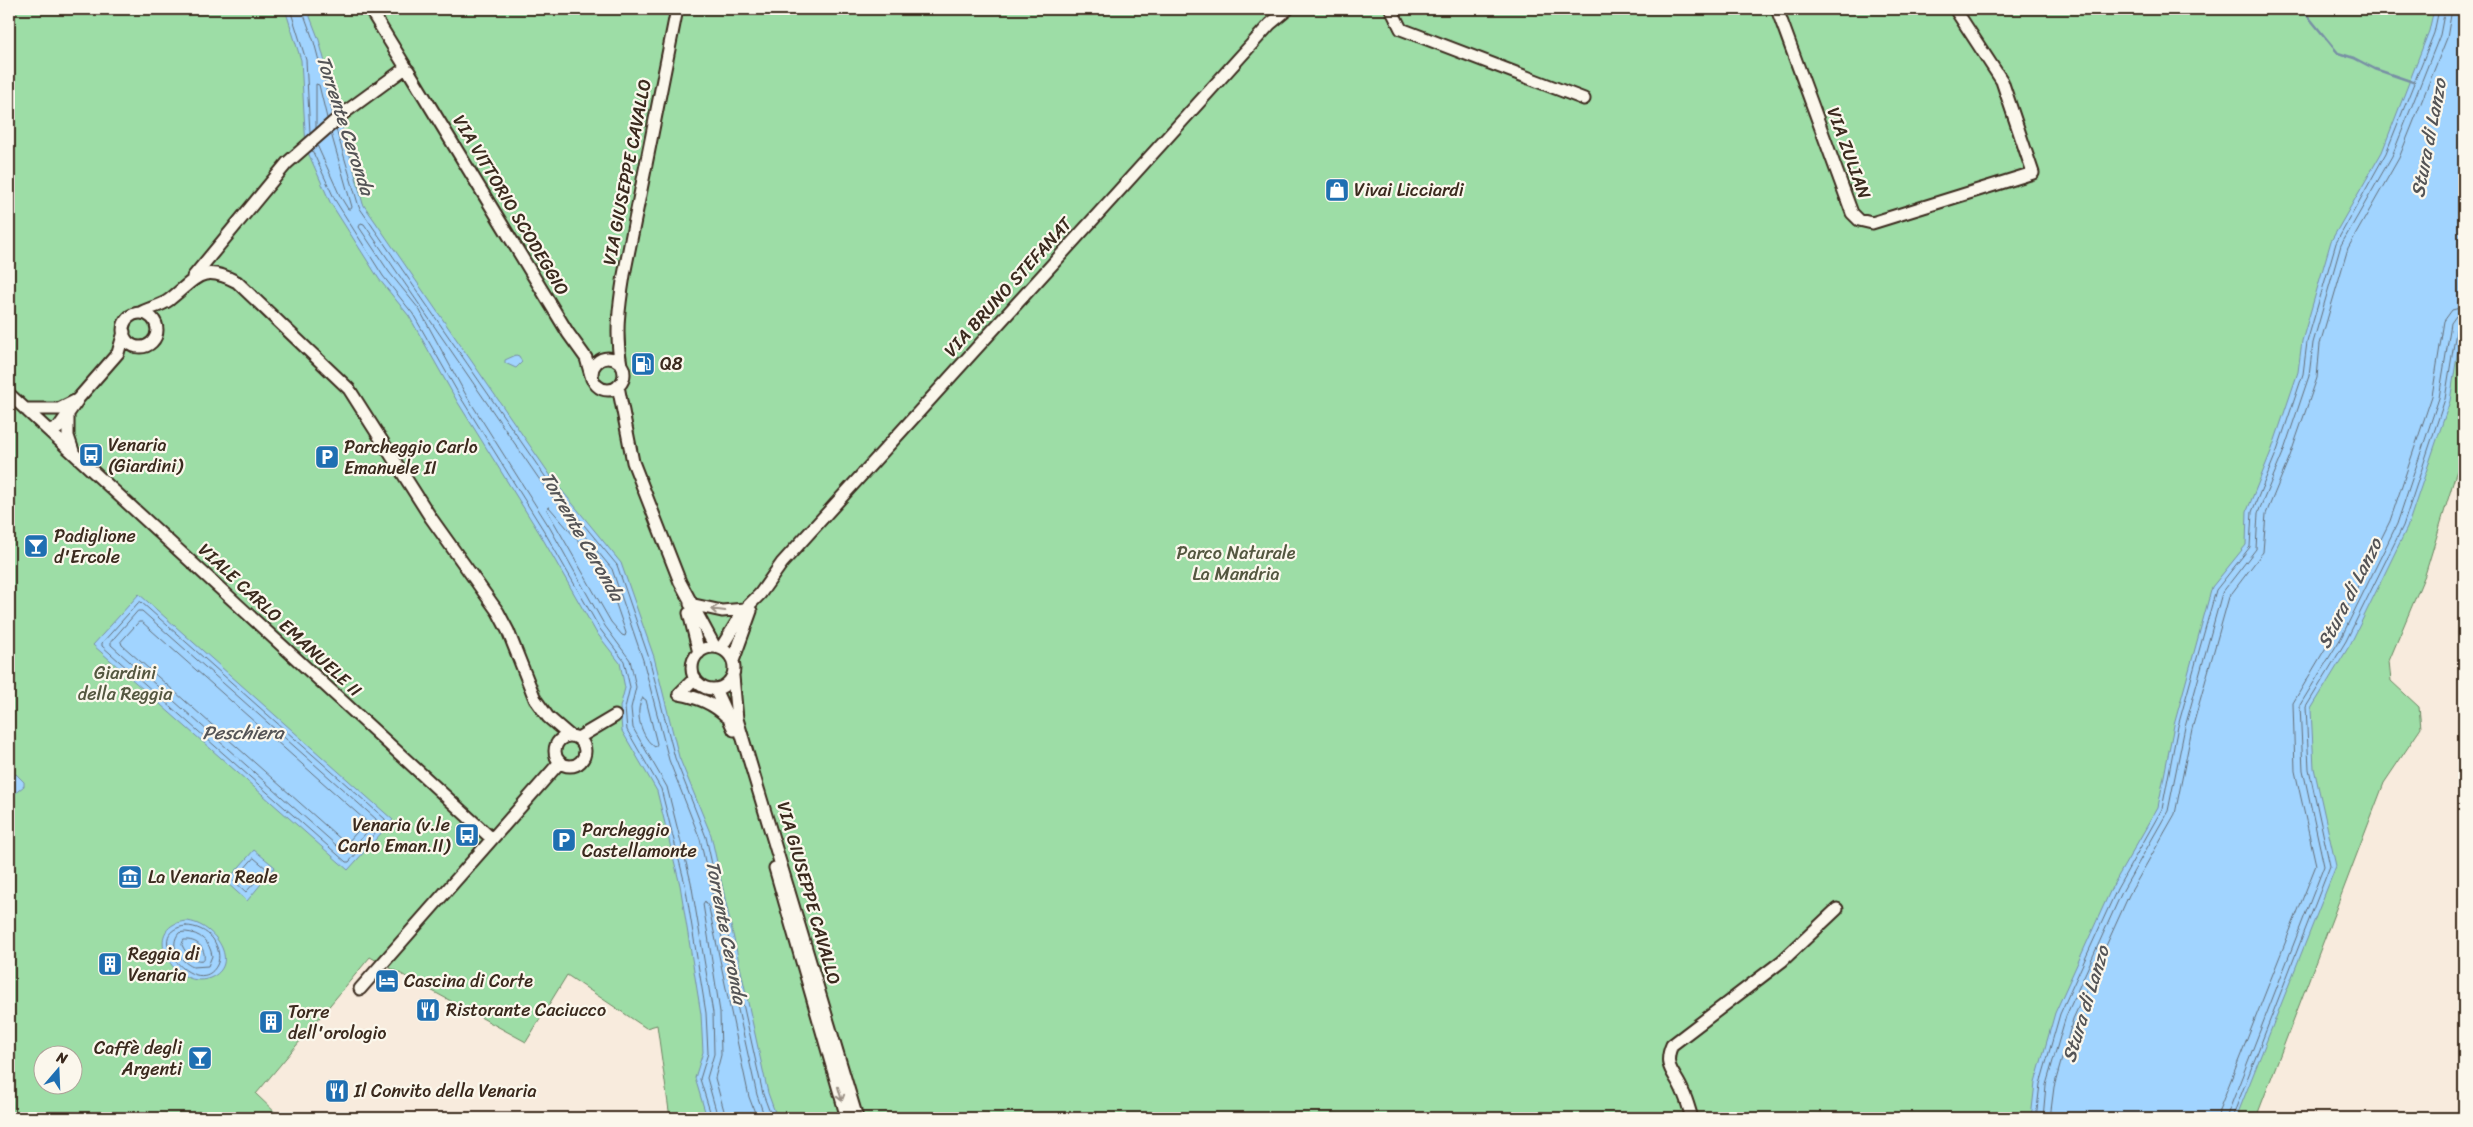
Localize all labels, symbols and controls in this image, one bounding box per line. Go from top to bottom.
water label: Torrente Ceronda [307,51,384,201]
water label: Stura di Lanzo [2401,75,2456,200]
street label: VIA GIUSEPPE CAVALLO [593,76,661,268]
street label: VIA ZULIAN [1818,103,1881,204]
street label: VIA VITTORIO SCODEGGIO [444,108,578,302]
place label: Vivai Licciardi [1354,174,1465,206]
shop icon: Vivai Licciardi [1324,177,1350,203]
street label: VIA BRUNO STEFANAT [936,208,1081,365]
place label: Q8 [660,348,683,380]
fuel station icon: Q8 [630,351,656,377]
place label: Venaria (Giardini) [108,429,184,482]
place label: Parcheggio Carlo Emanuele II [344,431,478,484]
bus stop icon: Venaria (Giardini) [78,442,104,468]
parking icon: Parcheggio Carlo Emanuele II [314,444,340,470]
water label: Torrente Ceronda [532,465,634,609]
place label: Padiglione d'Ercole [54,520,136,573]
water label: Stura di Lanzo [2307,531,2392,654]
bar icon: Padiglione d'Ercole [23,533,49,559]
street label: VIALE CARLO EMANUELE II [190,535,370,705]
park label: Parco Naturale La Mandria [1177,537,1296,590]
one-way arrow [710,605,726,615]
park label: Giardini della Reggia [78,657,173,710]
water label: Peschiera [202,716,285,749]
street label: VIA GIUSEPPE CAVALLO [768,798,850,988]
place label: Venaria (v.le Carlo Eman.II) [338,809,452,862]
place label: Parcheggio Castellamonte [582,814,697,867]
bus stop icon: Venaria (v.le Carlo Eman.II) [454,822,480,848]
parking icon: Parcheggio Castellamonte [551,827,577,853]
water label: Torrente Ceronda [696,858,757,1008]
place label: La Venaria Reale [148,861,278,893]
museum icon: La Venaria Reale [117,864,143,890]
place label: Reggia di Venaria [128,938,201,991]
water label: Stura di Lanzo [2052,941,2119,1066]
building icon: Reggia di Venaria [97,951,123,977]
place label: Cascina di Corte [404,965,533,997]
hotel icon: Cascina di Corte [374,968,400,994]
place label: Ristorante Caciucco [446,994,606,1026]
place label: Torre dell'orologio [288,996,387,1049]
restaurant icon: Ristorante Caciucco [415,997,441,1023]
building icon: Torre dell'orologio [258,1009,284,1035]
place label: Caffè degli Argenti [94,1032,183,1085]
north arrow [32,1044,82,1094]
text: N [52,1044,71,1072]
bar icon: Caffè degli Argenti [187,1045,213,1071]
place label: Il Convito della Venaria [353,1075,537,1107]
restaurant icon: Il Convito della Venaria [324,1078,350,1104]
one-way arrow [835,1085,845,1101]

